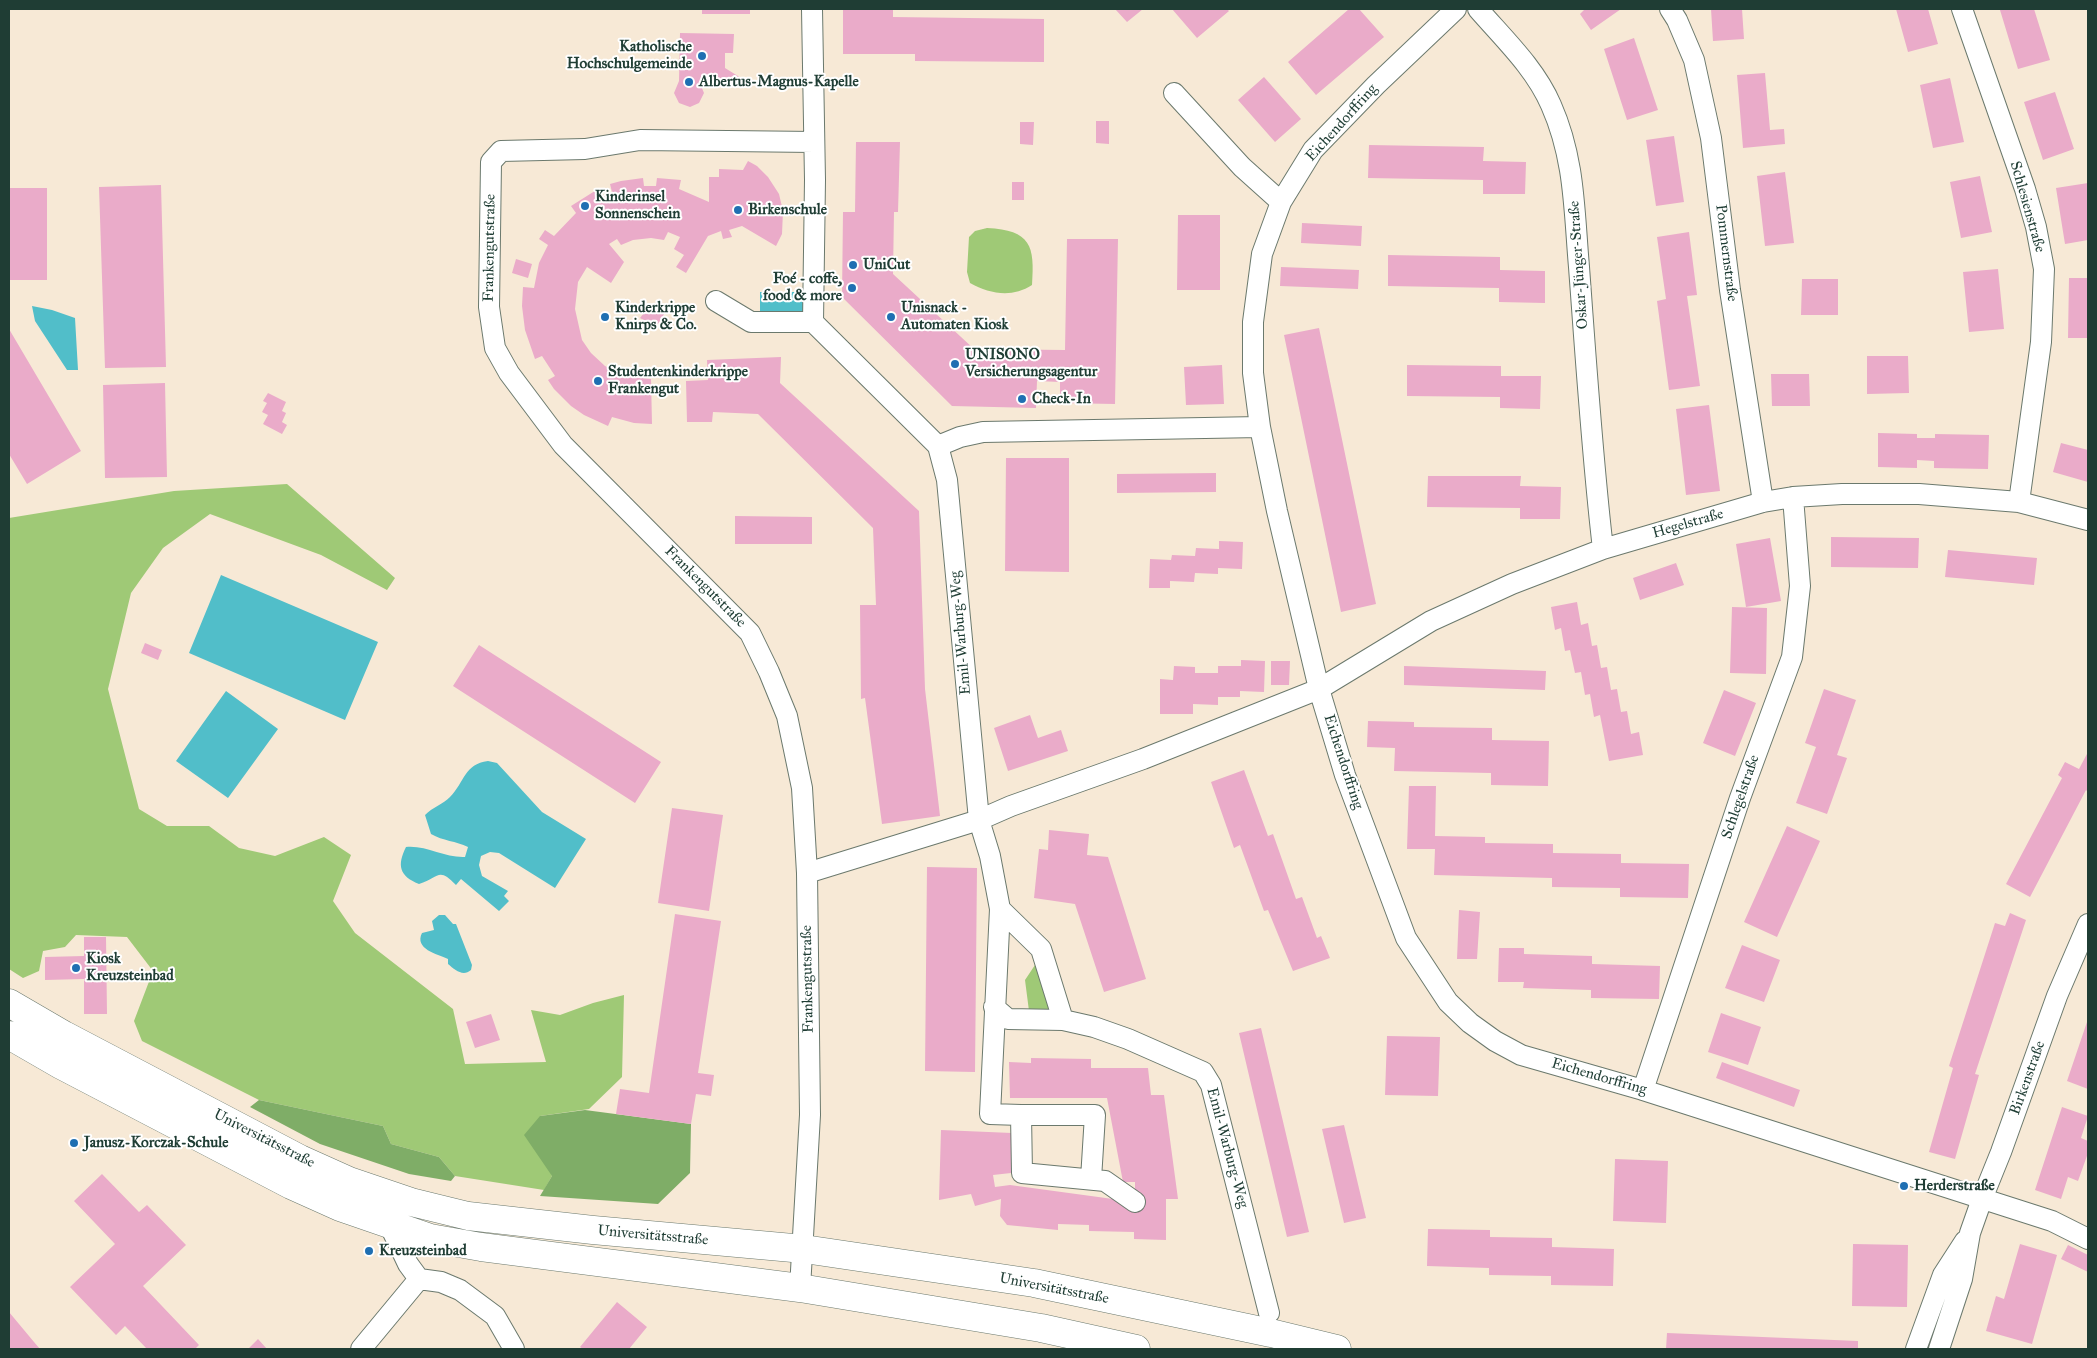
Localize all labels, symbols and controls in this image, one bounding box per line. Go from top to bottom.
place label: Katholische Hochschulgemeinde [567,38,692,73]
marker: Katholische Hochschulgemeinde [696,50,708,62]
place label: Albertus-Magnus-Kapelle [699,73,859,91]
marker: Albertus-Magnus-Kapelle [683,76,695,88]
street label: Eichendorffring [1302,80,1382,166]
street label: Schlesienstraße [2005,159,2049,255]
place label: Kinderinsel Sonnenschein [595,188,680,223]
street label: Frankengutstraße [480,194,500,302]
marker: Kinderinsel Sonnenschein [579,200,591,212]
street label: Oskar-Jünger-Straße [1566,200,1592,330]
place label: Birkenschule [748,201,827,219]
street label: Pommernstraße [1711,203,1741,303]
marker: Birkenschule [732,204,744,216]
place label: UniCut [863,256,910,274]
marker: UniCut [847,259,859,271]
place label: Foé - coffe, food & more [763,270,842,305]
marker: Foé - coffe, food & more [846,282,858,294]
place label: Kinderkrippe Knirps & Co. [615,299,697,334]
place label: Unisnack - Automaten Kiosk [901,299,1008,334]
marker: Kinderkrippe Knirps & Co. [599,311,611,323]
marker: Unisnack - Automaten Kiosk [885,311,897,323]
place label: UNISONO Versicherungsagentur [965,346,1097,381]
marker: UNISONO Versicherungsagentur [949,358,961,370]
place label: Studentenkinderkrippe Frankengut [608,363,748,398]
marker: Studentenkinderkrippe Frankengut [592,375,604,387]
place label: Check-In [1032,390,1091,408]
marker: Check-In [1016,393,1028,405]
street label: Hegelstraße [1650,505,1726,543]
street label: Frankengutstraße [660,542,750,632]
street label: Emil-Warburg-Weg [947,570,975,696]
street label: Eichendorffring [1319,712,1367,812]
street label: Schlegelstraße [1718,753,1764,841]
street label: Frankengutstraße [798,925,818,1033]
place label: Kiosk Kreuzsteinbad [86,950,174,985]
marker: Kiosk Kreuzsteinbad [70,962,82,974]
street label: Birkenstraße [2006,1039,2050,1117]
street label: Eichendorffring [1549,1055,1649,1099]
street label: Emil-Warburg-Weg [1202,1086,1252,1210]
street label: Universitätsstraße [210,1106,318,1172]
place label: Janusz-Korczak-Schule [84,1134,228,1152]
marker: Janusz-Korczak-Schule [68,1137,80,1149]
place label: Herderstraße [1914,1177,1995,1195]
marker: Herderstraße [1898,1180,1910,1192]
street label: Universitätsstraße [597,1222,709,1250]
place label: Kreuzsteinbad [379,1242,467,1260]
marker: Kreuzsteinbad [363,1245,375,1257]
street label: Universitätsstraße [998,1270,1110,1308]

